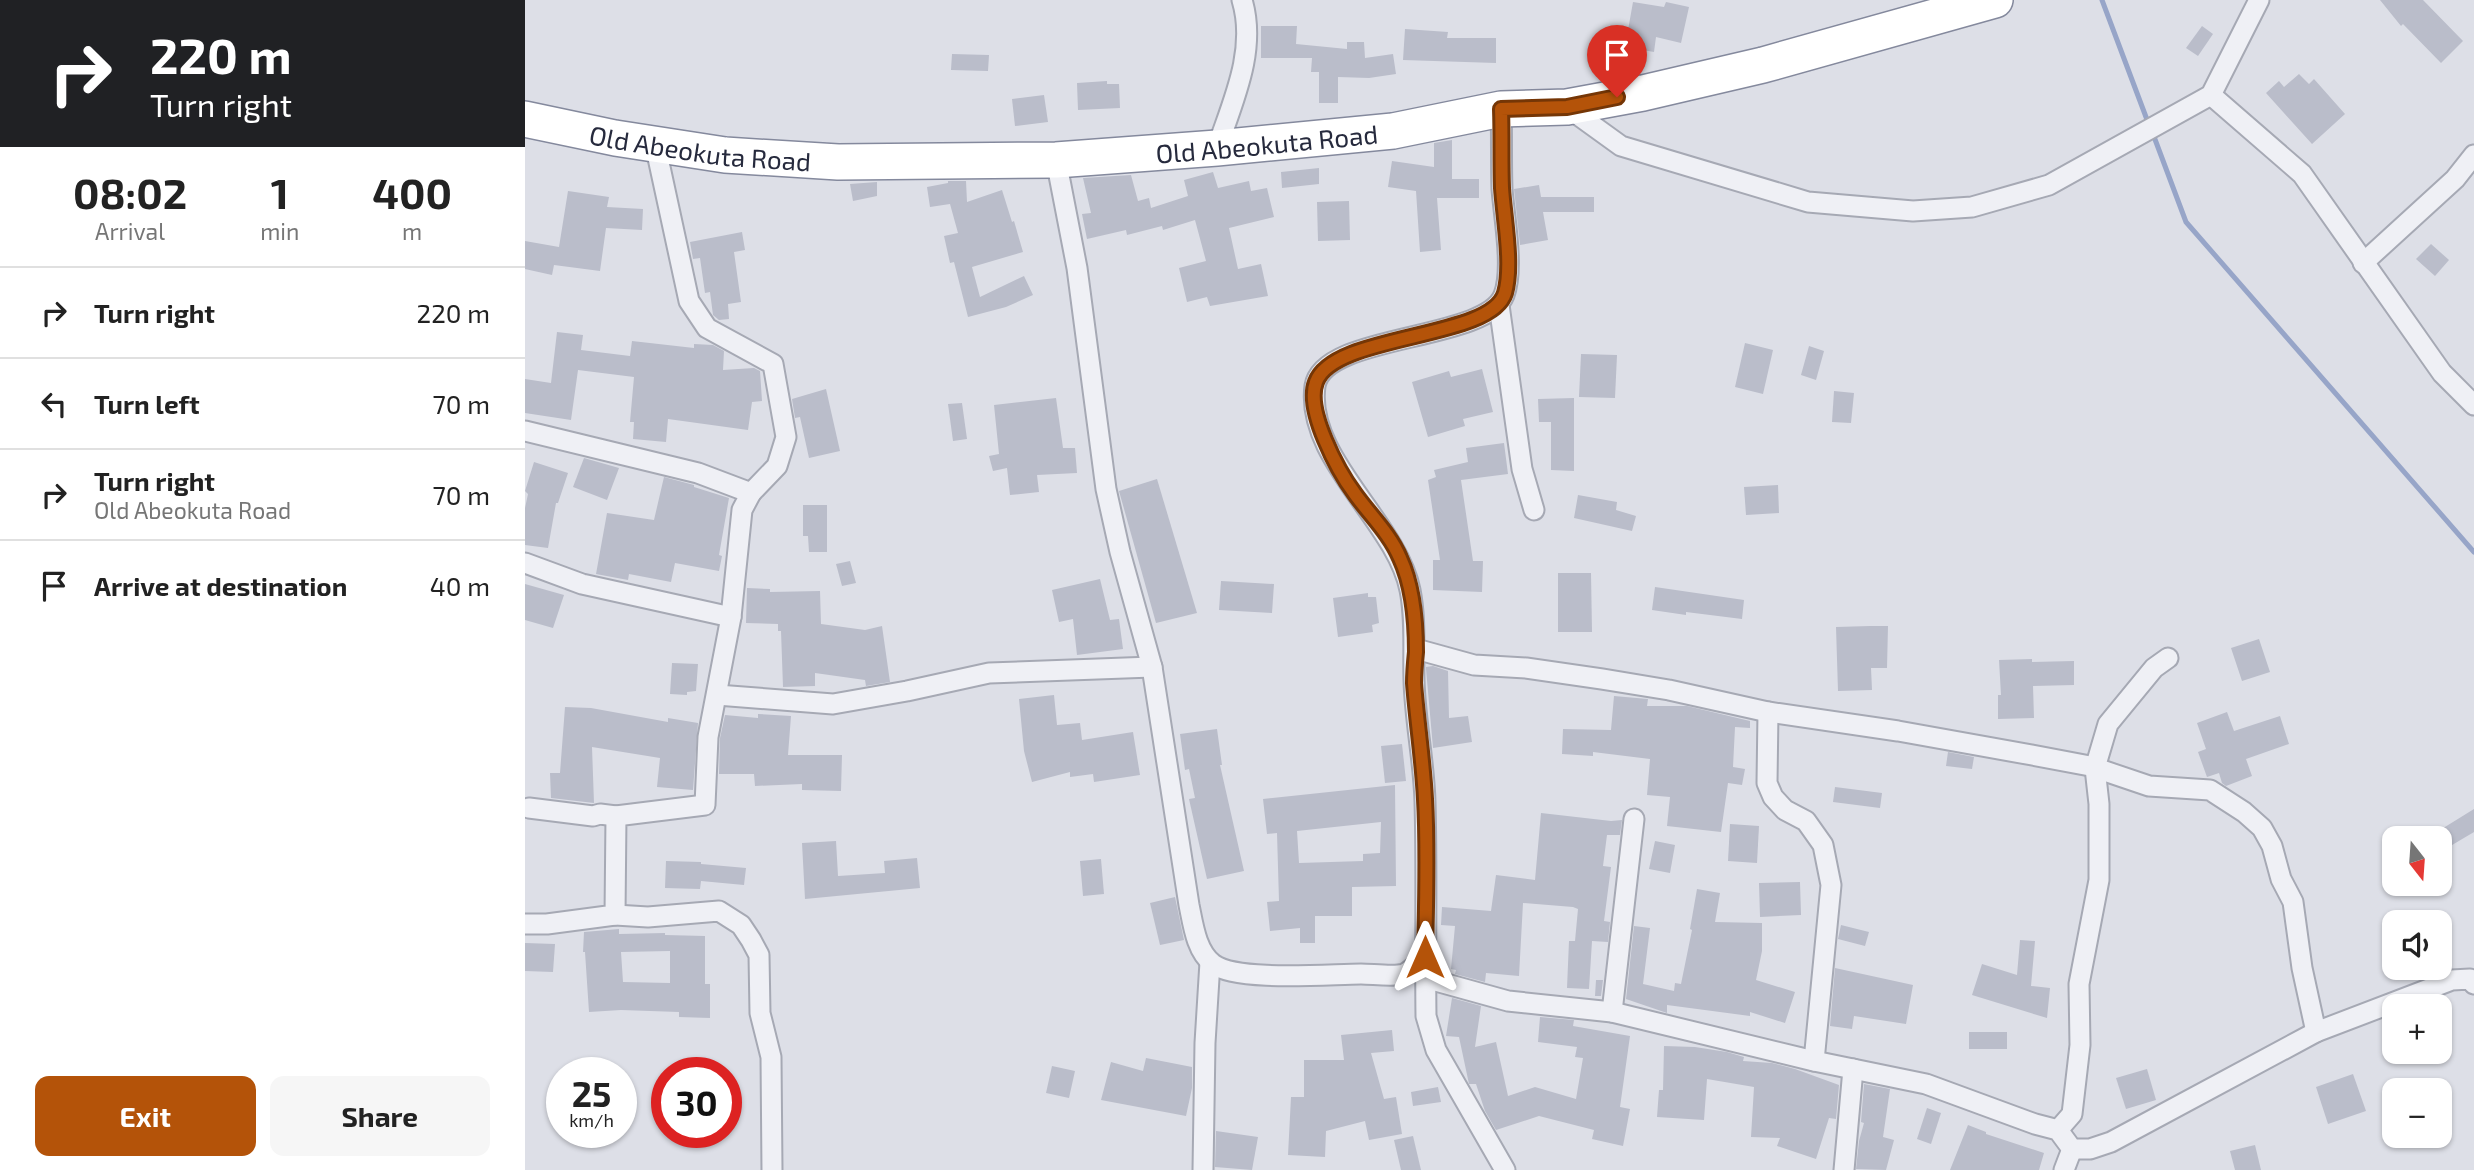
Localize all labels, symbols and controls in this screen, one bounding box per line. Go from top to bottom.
text: 220 m [150,25,292,84]
pin [1587,25,1647,97]
icon: right [35,28,126,119]
icon: arrive [1598,36,1636,74]
text: Turn right [150,85,292,123]
street label: Old Abeokuta Road [1155,117,1379,168]
street label: Old Abeokuta Road [587,118,812,176]
text: 08:02 [73,167,187,217]
text: 1 [271,167,289,217]
text: 400 [372,167,452,217]
text: Arrival [95,217,165,245]
text: min [260,217,299,245]
text: m [402,217,422,245]
icon: right [35,294,73,332]
text: Turn right [94,297,215,328]
text: 220 m [417,297,490,328]
icon: left [35,385,73,423]
text: Turn left [94,388,200,419]
text: 70 m [432,388,490,419]
text: Turn right [94,465,215,496]
icon: right [35,476,73,514]
text: 70 m [432,479,490,510]
text: Old Abeokuta Road [94,496,291,524]
icon: arrive [35,567,73,605]
text: Arrive at destination [94,570,347,601]
text: 40 m [430,570,490,601]
north arrow [2382,826,2452,896]
map controls [2382,826,2452,1148]
button: sound [2382,910,2452,980]
position arrow [1388,920,1462,994]
button: + [2382,994,2452,1064]
speed limit sign: 30 [651,1057,742,1148]
text: 25 [572,1072,611,1114]
button: Exit [35,1076,256,1156]
button: Share [270,1076,490,1156]
button: − [2382,1078,2452,1148]
text: km/h [569,1109,614,1131]

